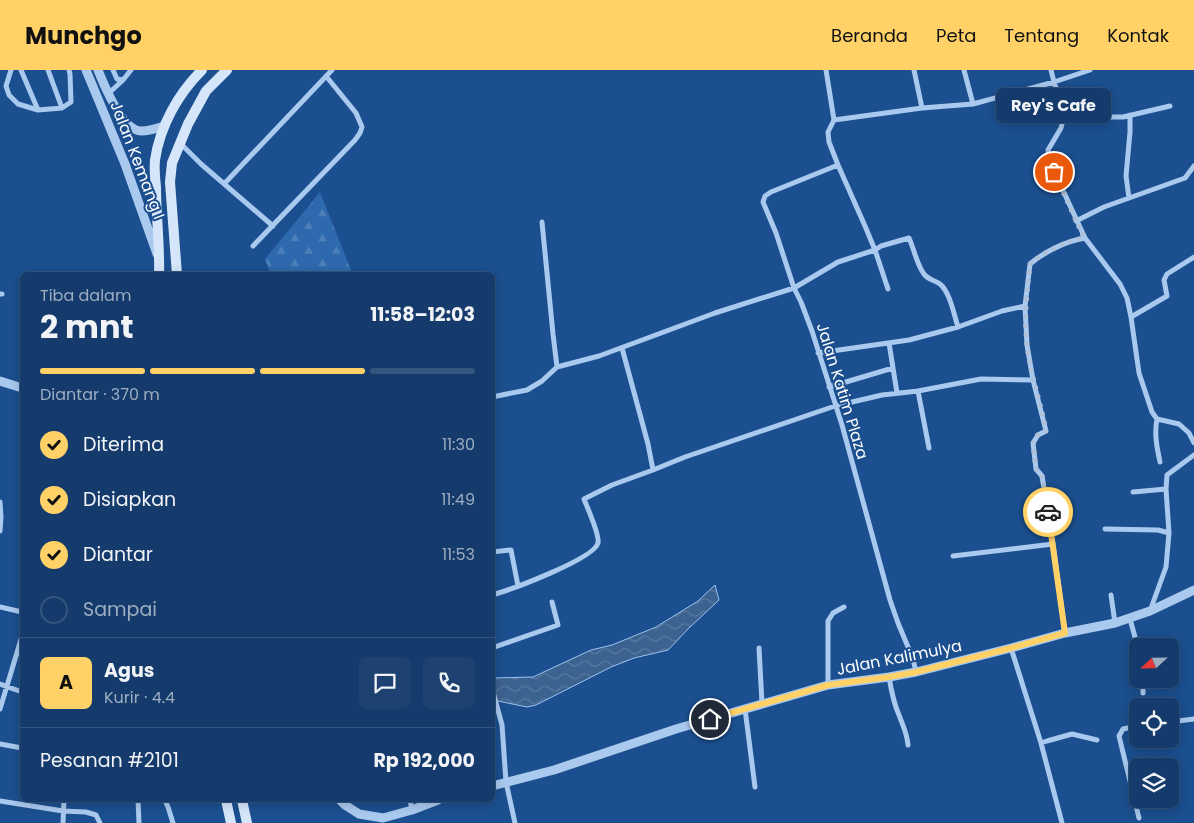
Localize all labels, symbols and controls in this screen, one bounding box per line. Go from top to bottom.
text: Munchgo [25,19,142,52]
text: Beranda [831,23,908,48]
text: Peta [936,23,976,48]
text: Tentang [1004,23,1079,48]
text: Kontak [1107,23,1169,48]
callout: Rey's Cafe [996,87,1112,122]
text: Rey's Cafe [1011,94,1096,117]
street label: Jalan Kemang I [104,98,171,222]
pin [1033,151,1075,193]
icon: bag [1040,158,1068,186]
text: Tiba dalam [40,284,131,307]
text: 11:58–12:03 [370,301,475,328]
text: 2 mnt [40,304,134,349]
street label: Jalan Katim Plaza [811,320,874,462]
text: Diantar · 370 m [40,383,160,406]
icon: check [40,431,68,459]
text: Diterima [83,431,164,458]
text: 11:30 [442,433,475,456]
icon: check [40,486,68,514]
text: Disiapkan [83,486,176,513]
courier [1023,487,1073,537]
text: 11:49 [441,488,475,511]
icon: car [1034,498,1062,526]
icon: check [40,541,68,569]
text: Diantar [83,541,153,568]
text: 11:53 [442,543,475,566]
text: Sampai [83,596,157,623]
street label: Jalan Kalimulya [834,634,964,681]
north arrow [1129,638,1179,688]
map controls [1129,638,1179,808]
text: Agus [104,657,154,684]
button: chat [359,657,411,709]
button: phone [423,657,475,709]
text: A [59,669,73,696]
text: Kurir · 4.4 [104,686,175,709]
pin [689,698,731,740]
button: locate [1129,698,1179,748]
icon: home [696,705,724,733]
text: Pesanan #2101 [40,747,179,774]
text: Rp 192,000 [373,747,475,774]
button: layers [1129,758,1179,808]

